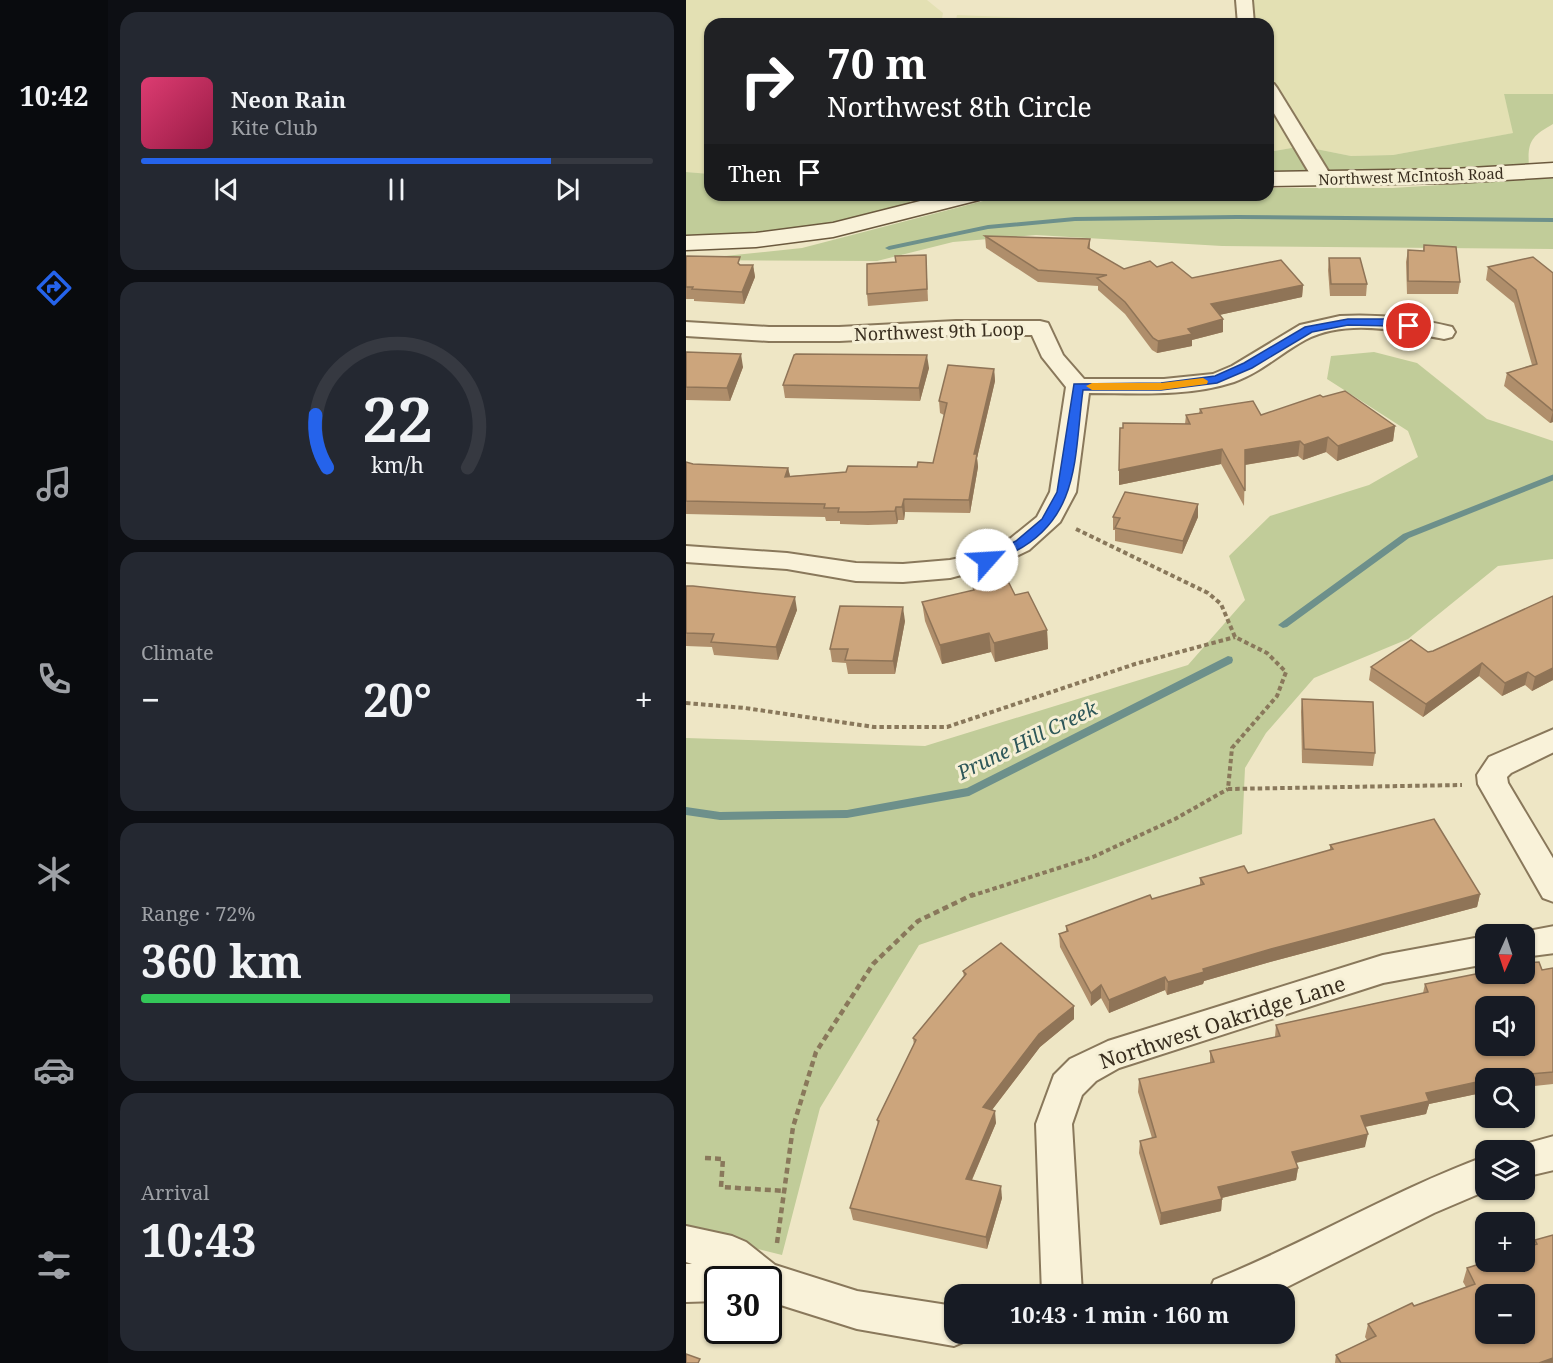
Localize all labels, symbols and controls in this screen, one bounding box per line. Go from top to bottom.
text: 70 m [827,34,927,91]
icon: right [728,42,806,120]
text: 10:42 [19,77,89,114]
text: Neon Rain [231,84,346,114]
text: Northwest 8th Circle [827,88,1092,125]
text: Kite Club [231,114,318,141]
icon: arrive [793,156,826,189]
text: Then [728,158,781,188]
street label: Northwest McIntosh Road [1318,163,1504,189]
icon: previous [210,173,243,206]
icon: pause [380,173,413,206]
icon: next [551,173,584,206]
icon: directions [33,267,75,309]
pin [1383,300,1434,351]
icon: arrive [1392,309,1425,342]
street label: Northwest 9th Loop [854,316,1024,346]
text: 22 [362,375,432,460]
text: km/h [371,451,424,480]
icon: music [33,463,75,505]
position arrow [955,528,1019,592]
text: Climate [141,639,214,666]
icon: phone [33,658,75,700]
text: 20° [363,669,432,730]
text: − [141,677,160,722]
text: + [635,677,653,722]
water label: Prune Hill Creek [952,694,1102,786]
icon: climate [33,853,75,895]
text: Range · 72% [141,900,255,927]
north arrow [1475,924,1535,984]
map controls [1475,924,1535,1344]
text: 360 km [141,930,302,991]
street label: Northwest Oakridge Lane [1095,969,1349,1075]
button: sound [1475,996,1535,1056]
icon: car [33,1049,75,1091]
button: search [1475,1068,1535,1128]
button: layers [1475,1140,1535,1200]
text: Arrival [141,1179,209,1206]
text: 10:43 [141,1209,256,1270]
button: + [1475,1212,1535,1272]
icon: filters [33,1244,75,1286]
speed limit sign: 30 [704,1266,782,1344]
button: − [1475,1284,1535,1344]
text: 10:43 · 1 min · 160 m [1010,1299,1229,1329]

